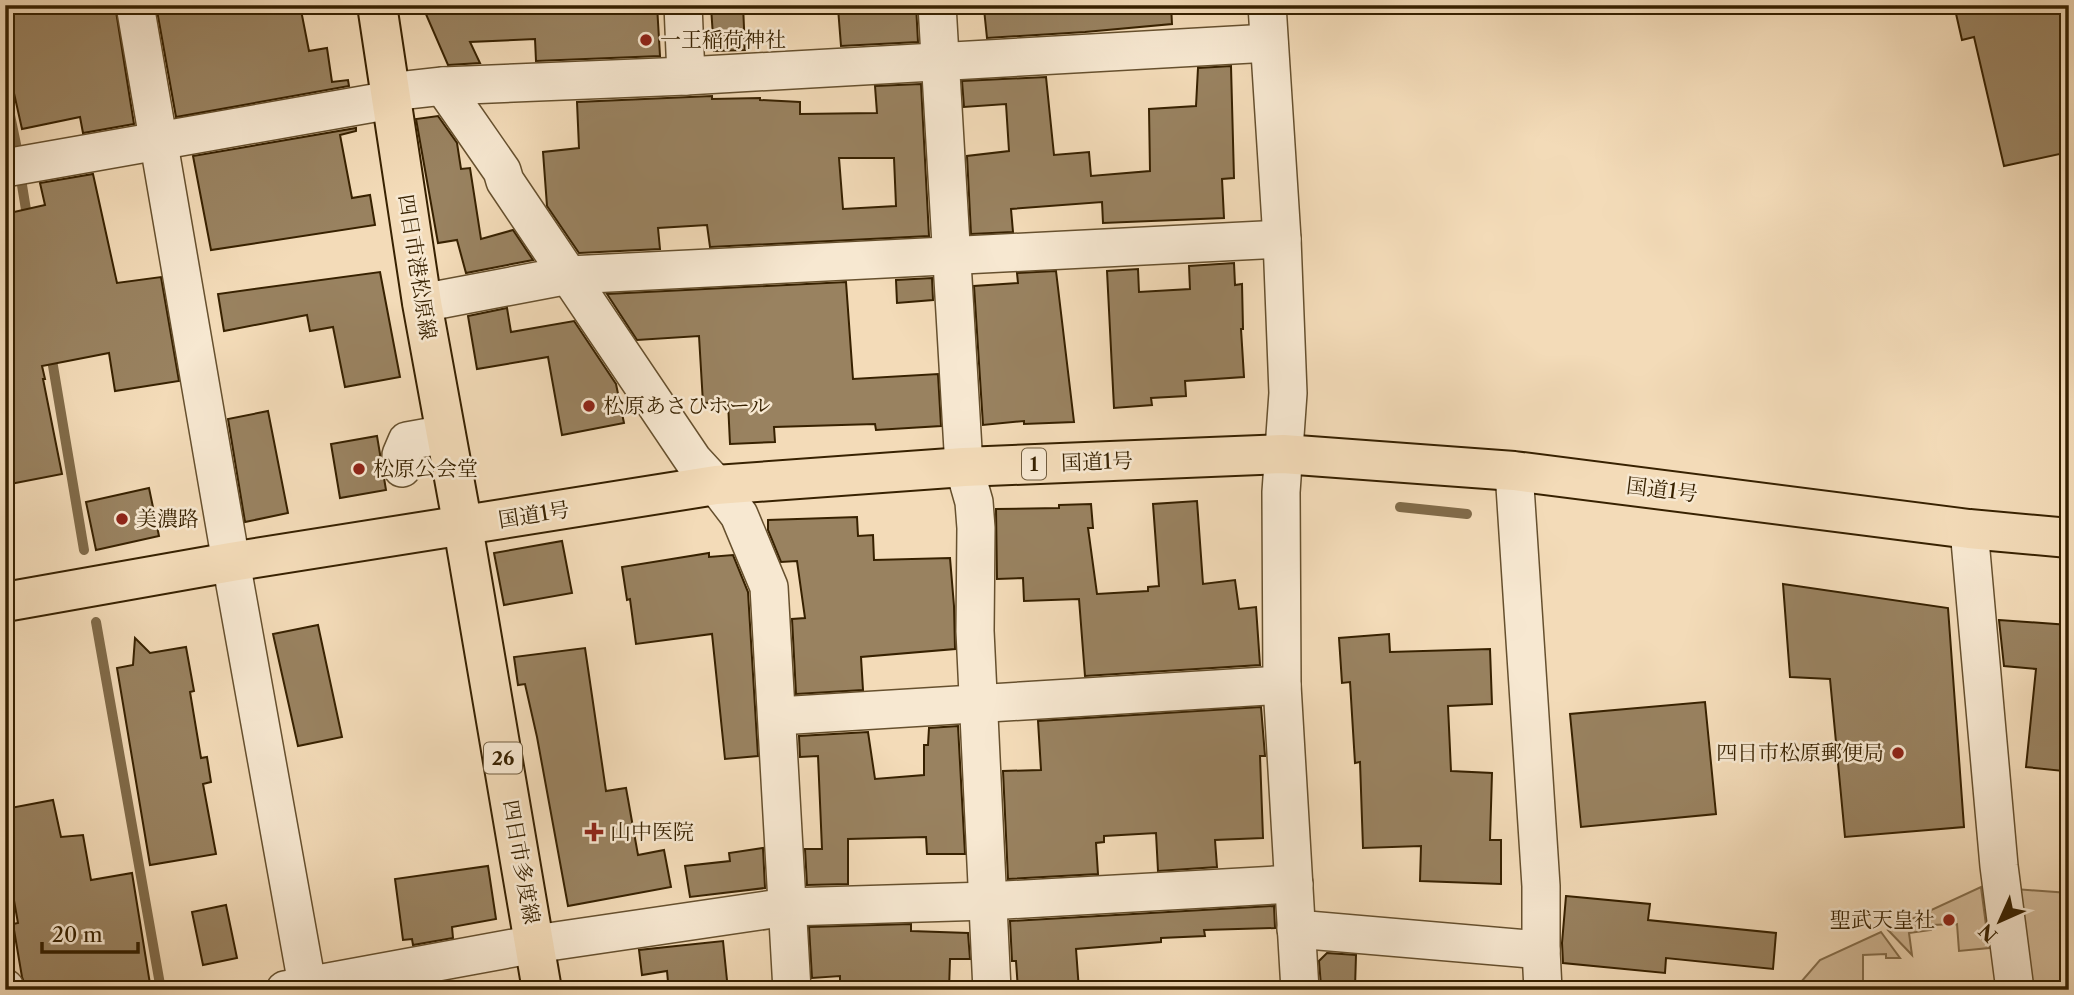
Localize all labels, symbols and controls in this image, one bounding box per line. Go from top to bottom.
place label: 一王稲荷神社 [660,27,786,52]
marker: 一王稲荷神社 [638,32,654,48]
street label: 四日市港松原線 [394,192,441,341]
place label: 松原あさひホール [603,393,771,418]
marker: 松原あさひホール [581,398,597,414]
street label: 国道1号 [1061,448,1133,475]
road number: 1 [1022,449,1046,480]
place label: 松原公会堂 [373,456,478,481]
marker: 松原公会堂 [351,461,367,477]
street label: 国道1号 [1625,473,1699,506]
street label: 国道1号 [496,497,571,532]
place label: 美濃路 [136,506,199,531]
marker: 美濃路 [114,511,130,527]
place label: 四日市松原郵便局 [1716,740,1884,765]
road number: 26 [484,743,522,774]
marker: 四日市松原郵便局 [1890,745,1906,761]
street label: 四日市多度線 [498,798,545,926]
place label: 山中医院 [610,819,694,844]
marker: 山中医院 [584,822,604,842]
north arrow [1966,886,2036,956]
place label: 聖武天皇社 [1830,907,1935,932]
scale bar [42,911,138,955]
marker: 聖武天皇社 [1941,912,1957,928]
text: N [1974,919,2002,947]
text: 20 m [52,922,103,947]

